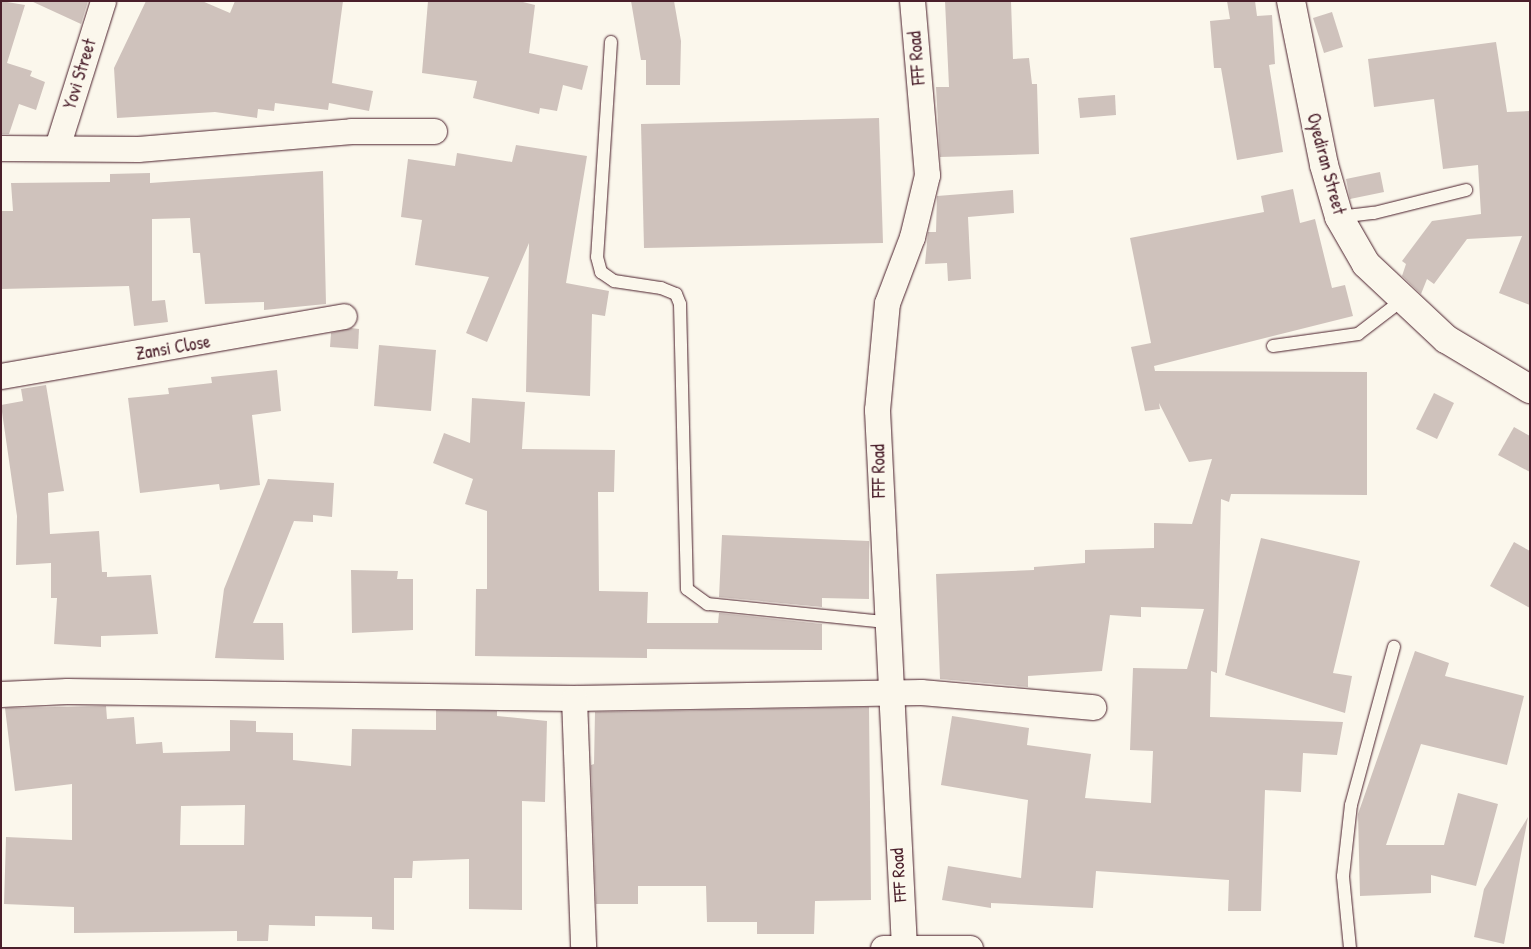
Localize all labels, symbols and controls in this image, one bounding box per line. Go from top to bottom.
street label: FFF Road [904,30,930,86]
street label: Yovi Street [59,36,101,112]
street label: Oyediran Street [1302,111,1350,217]
street label: Zansi Close [134,331,212,365]
street label: FFF Road [868,444,890,498]
street label: FFF Road [886,847,912,903]

